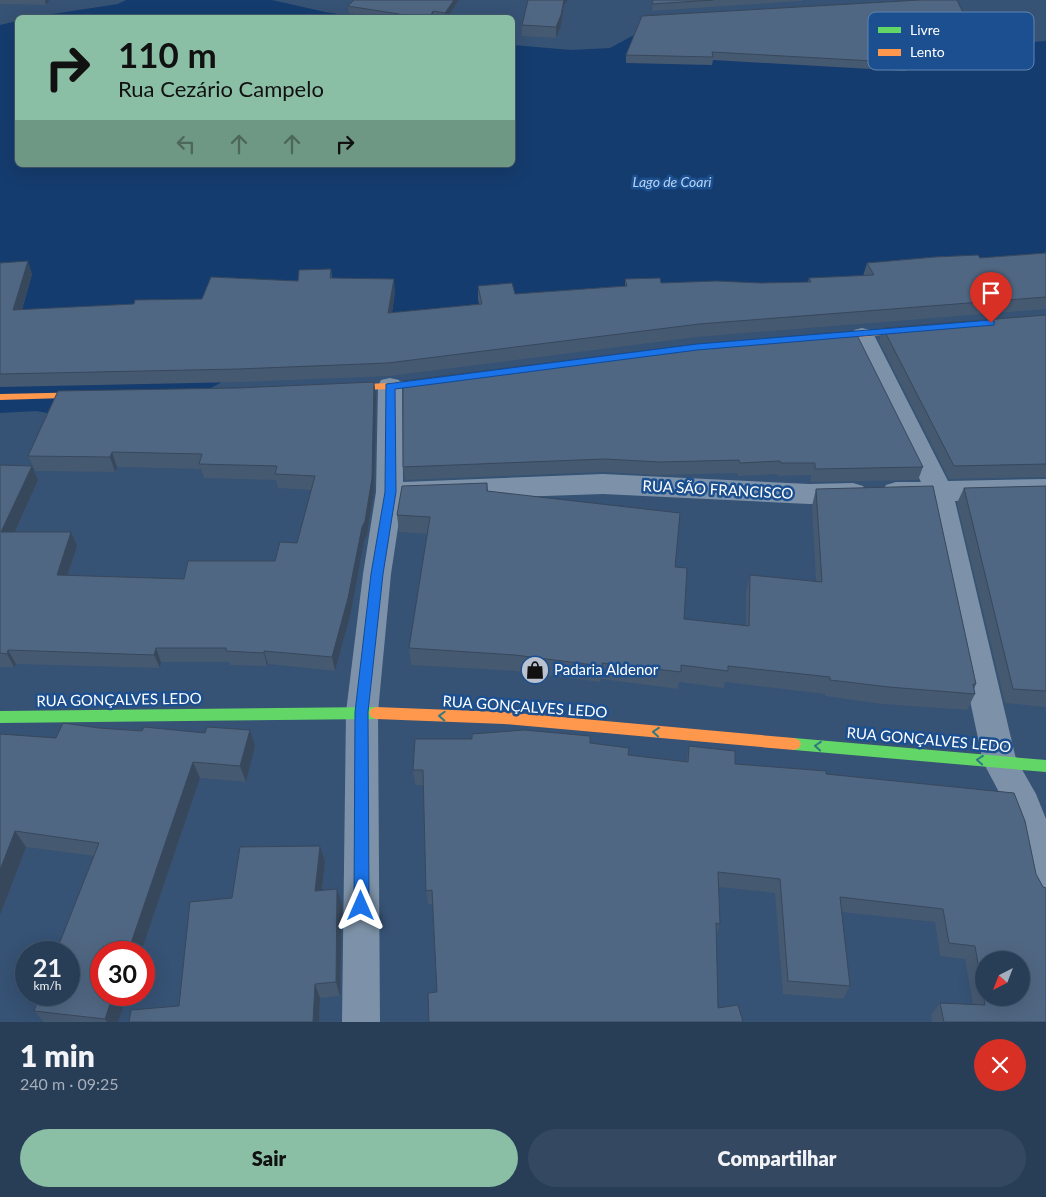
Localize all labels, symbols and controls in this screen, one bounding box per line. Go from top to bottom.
legend [868,12,1034,70]
text: Livre [910,21,940,38]
text: 110 m [118,33,217,75]
icon: right [35,35,100,100]
text: Lento [910,43,945,60]
text: Rua Cezário Campelo [118,75,324,102]
icon: left [172,130,200,158]
icon: ahead [225,130,253,158]
icon: ahead [278,130,306,158]
icon: right [331,130,359,158]
water label: Lago de Coari [632,173,712,190]
pin [970,272,1012,323]
icon: arrive [977,279,1005,307]
street label: RUA SÃO FRANCISCO [642,476,794,502]
shop icon: Padaria Aldenor [520,655,550,685]
place label: Padaria Aldenor [554,660,659,678]
street label: RUA GONÇALVES LEDO [36,689,202,709]
street label: RUA GONÇALVES LEDO [442,691,608,721]
one-way arrow [438,710,446,721]
street label: RUA GONÇALVES LEDO [846,723,1012,755]
one-way arrow [652,726,660,737]
one-way arrow [814,740,822,751]
one-way arrow [976,755,984,766]
position arrow [334,879,386,931]
speed limit sign: 30 [90,941,155,1006]
north arrow [975,951,1030,1006]
map controls [975,951,1030,1006]
text: 21 [33,952,62,982]
text: km/h [33,978,62,993]
text: 1 min [20,1037,95,1073]
button: close [974,1039,1026,1091]
text: 240 m · 09:25 [20,1074,119,1093]
button: Sair [20,1129,518,1187]
button: Compartilhar [528,1129,1026,1187]

